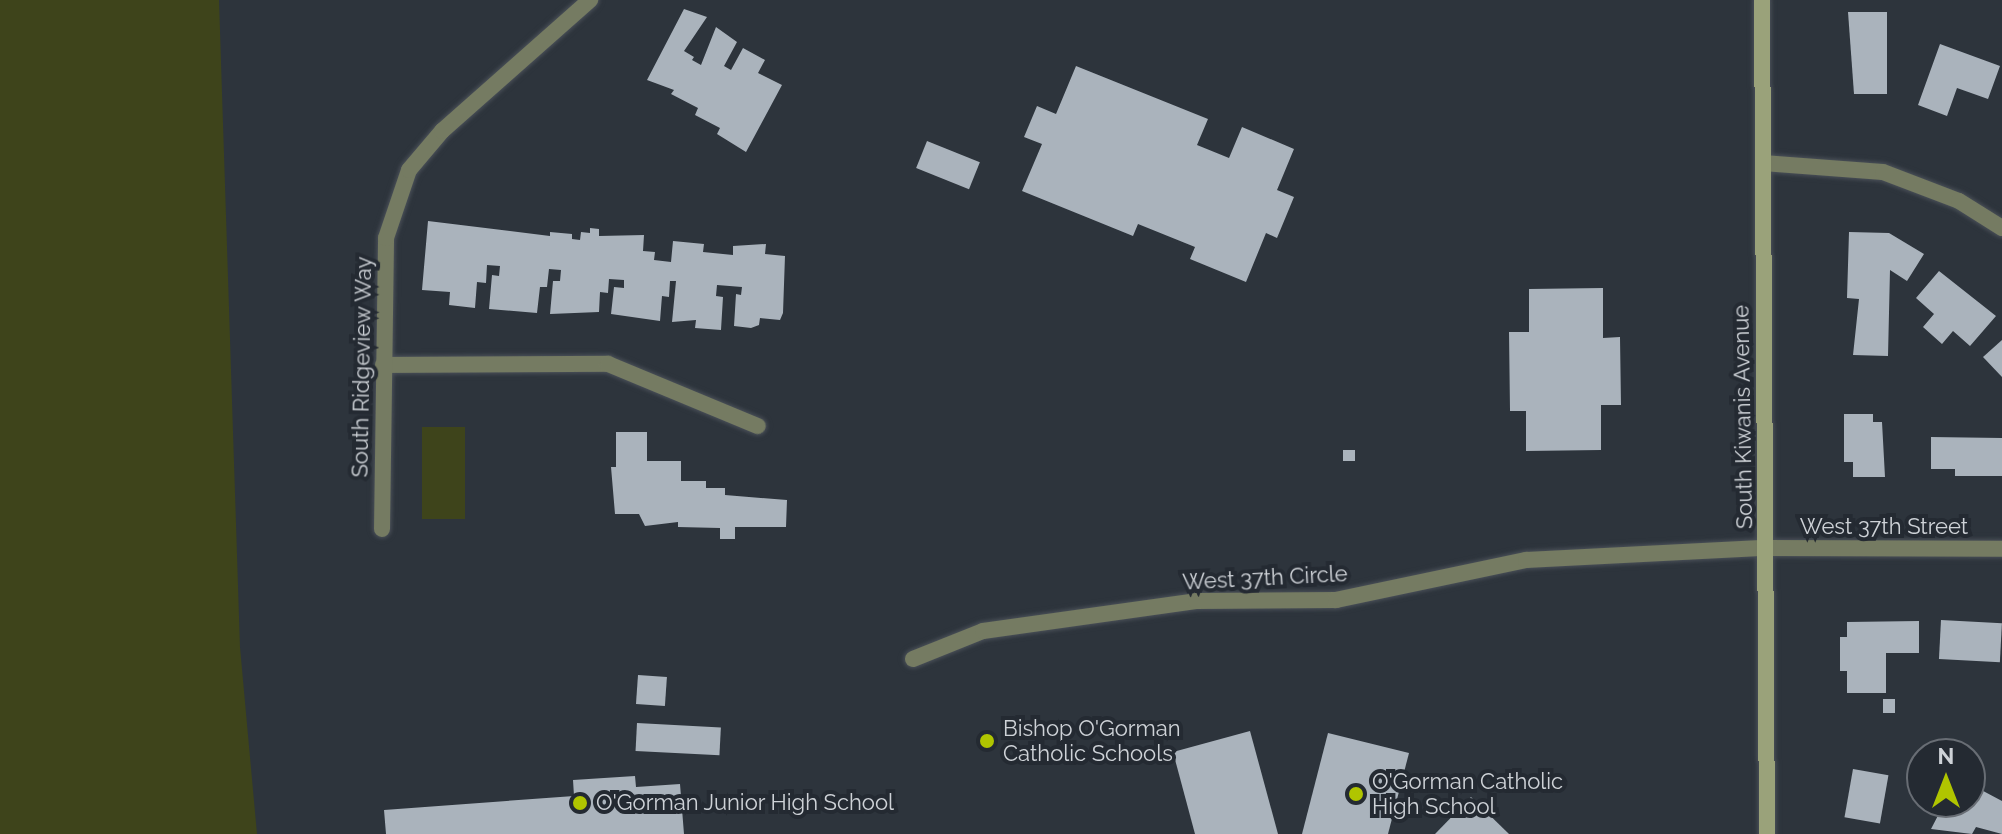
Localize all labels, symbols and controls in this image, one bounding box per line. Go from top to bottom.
street label: South Ridgeview Way [347,256,377,478]
street label: South Kiwanis Avenue [1728,304,1758,530]
street label: West 37th Street [1800,514,1968,540]
street label: West 37th Circle [1182,560,1348,596]
place label: Bishop O'Gorman Catholic Schools [1003,715,1181,766]
marker: Bishop O'Gorman Catholic Schools [978,732,996,750]
north arrow [1906,738,1986,818]
text: N [1938,743,1954,769]
place label: O'Gorman Catholic High School [1372,768,1563,820]
marker: O'Gorman Catholic High School [1347,785,1365,803]
place label: O'Gorman Junior High School [596,790,895,816]
marker: O'Gorman Junior High School [571,794,589,812]

